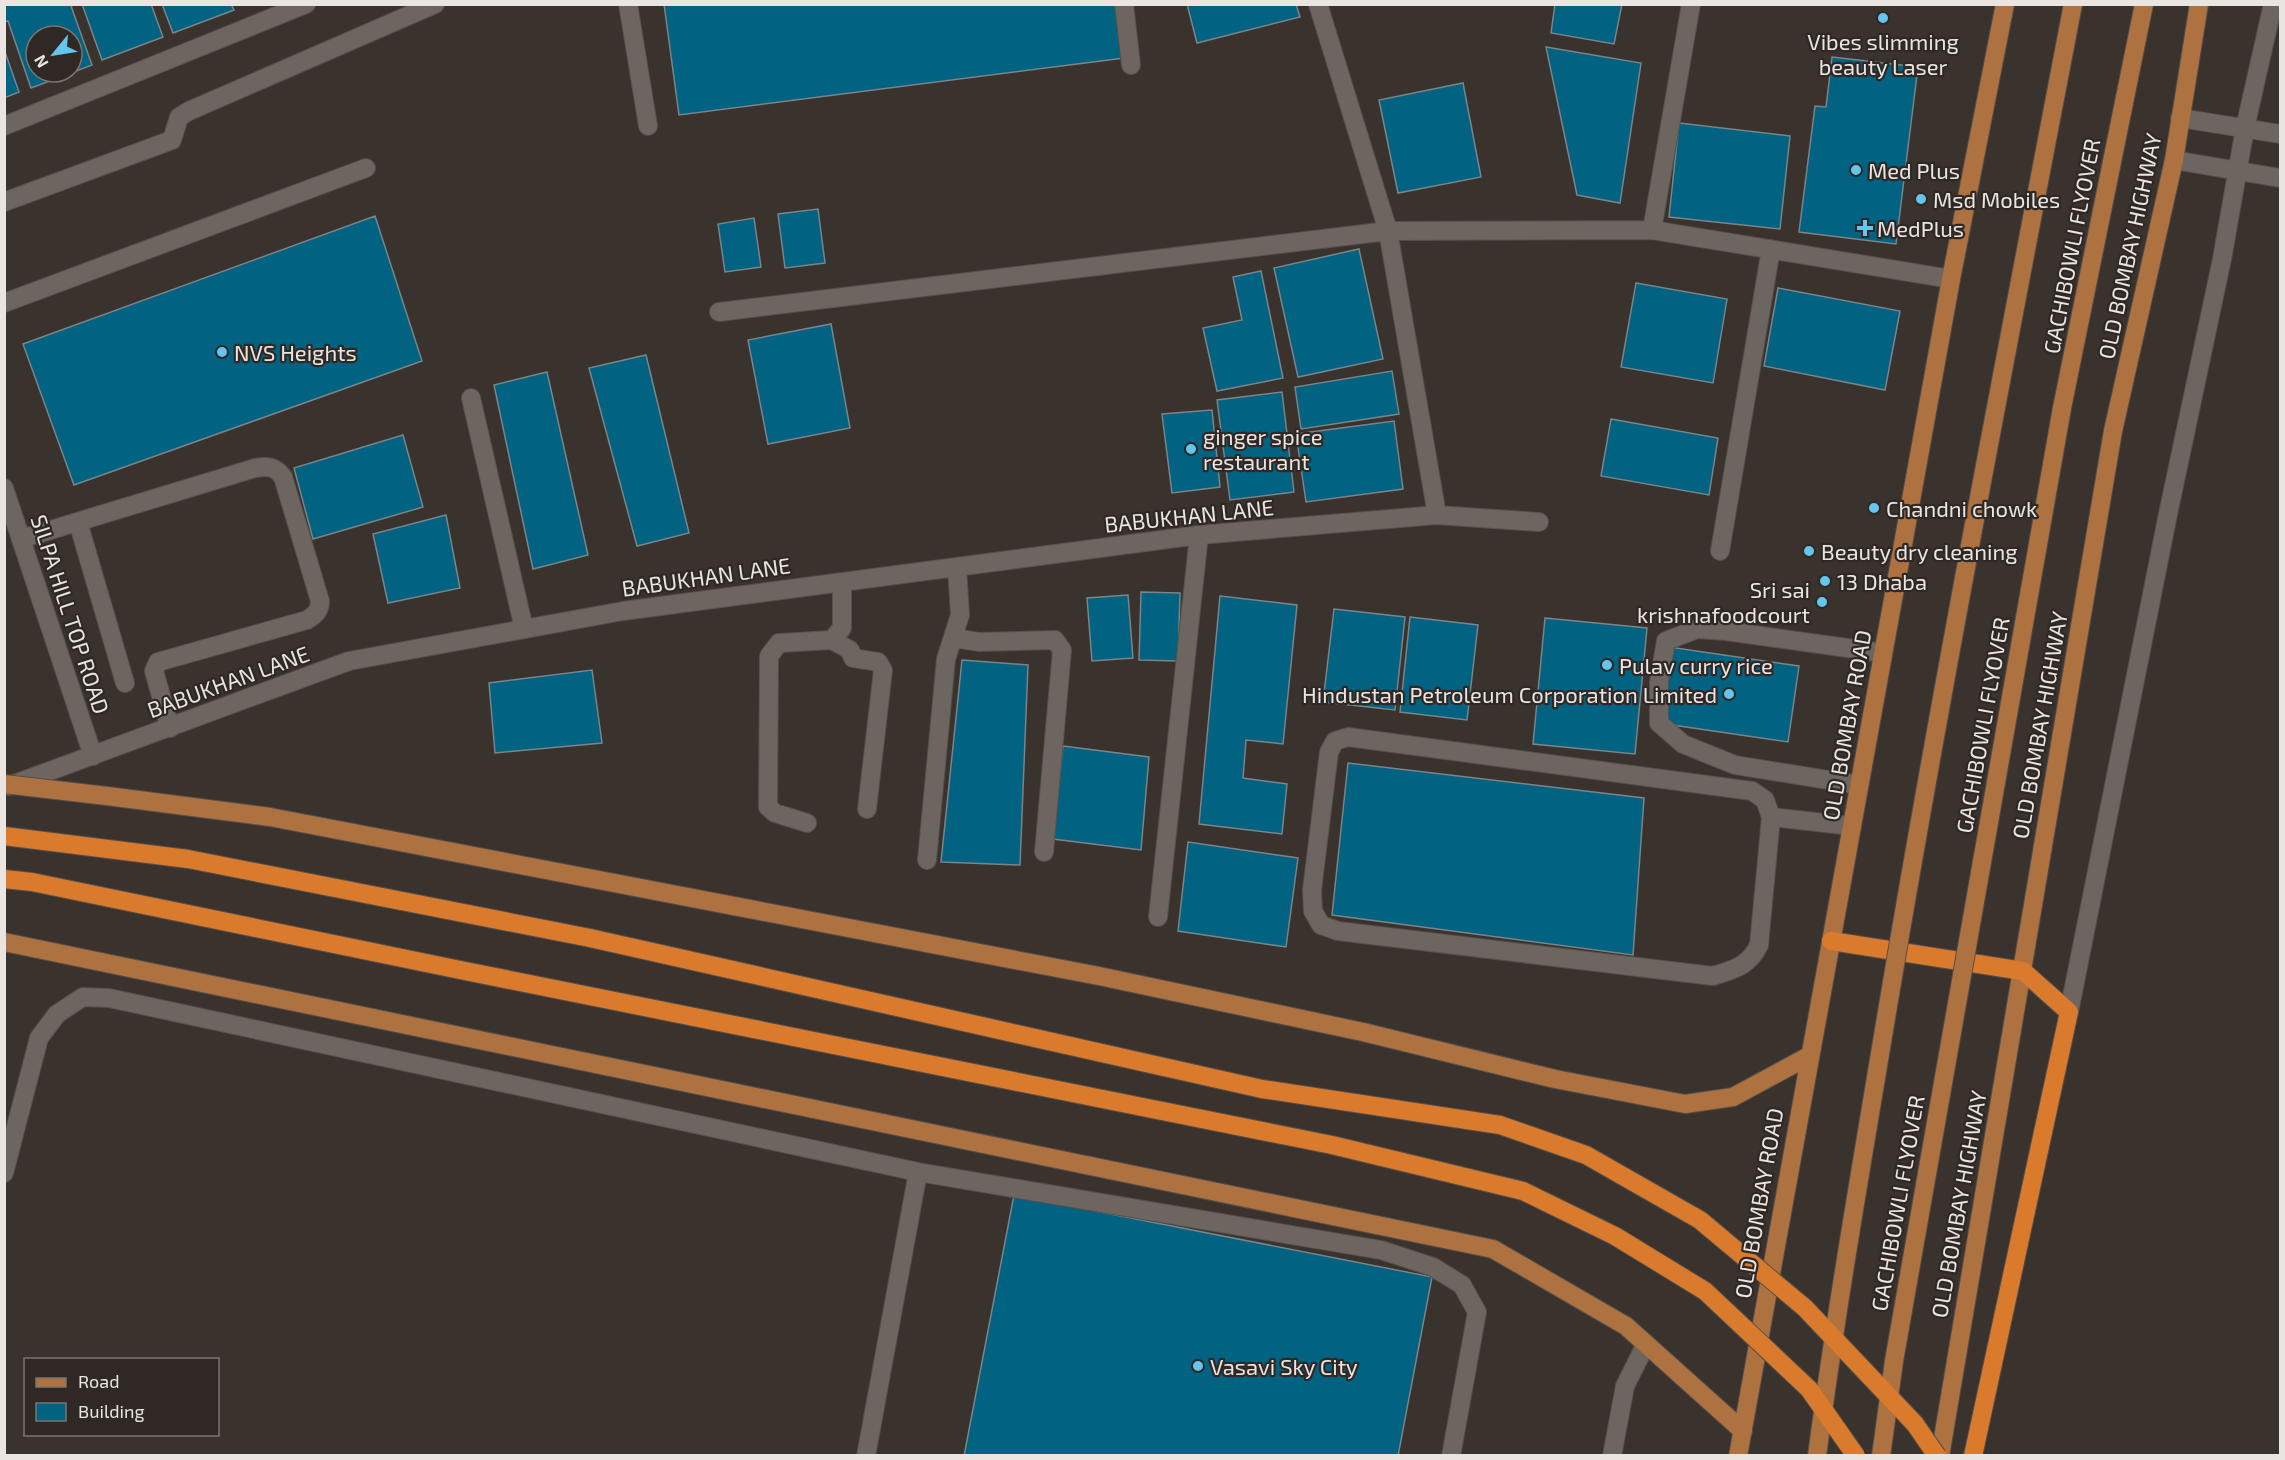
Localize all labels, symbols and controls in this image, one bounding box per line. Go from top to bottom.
marker: Vibes slimming beauty Laser [1876,11,1890,25]
north arrow [24,24,84,84]
place label: Vibes slimming beauty Laser [1807,28,1959,79]
text: N [29,52,52,72]
street label: OLD BOMBAY HIGHWAY [2092,130,2166,361]
street label: GACHIBOWLI FLYOVER [2037,136,2105,356]
place label: Med Plus [1868,157,1960,183]
marker: Med Plus [1849,163,1863,177]
place label: Msd Mobiles [1933,186,2060,212]
marker: Msd Mobiles [1914,192,1928,206]
place label: MedPlus [1877,215,1964,241]
marker: MedPlus [1858,221,1872,235]
place label: NVS Heights [234,339,357,365]
marker: NVS Heights [215,345,229,359]
place label: ginger spice restaurant [1203,423,1323,474]
marker: ginger spice restaurant [1184,442,1198,456]
street label: BABUKHAN LANE [1103,493,1275,537]
place label: Chandni chowk [1886,495,2037,521]
marker: Chandni chowk [1867,501,1881,515]
street label: SILPA HILL TOP ROAD [27,511,115,717]
place label: Beauty dry cleaning [1821,538,2017,564]
marker: Beauty dry cleaning [1802,544,1816,558]
street label: BABUKHAN LANE [620,551,792,601]
place label: 13 Dhaba [1837,568,1927,594]
marker: 13 Dhaba [1818,574,1832,588]
place label: Sri sai krishnafoodcourt [1637,576,1810,627]
marker: Sri sai krishnafoodcourt [1815,595,1829,609]
street label: OLD BOMBAY HIGHWAY [2006,609,2072,841]
street label: GACHIBOWLI FLYOVER [1950,615,2014,835]
street label: OLD BOMBAY ROAD [1816,628,1876,822]
street label: BABUKHAN LANE [144,640,312,722]
place label: Pulav curry rice [1619,652,1773,678]
marker: Pulav curry rice [1600,658,1614,672]
place label: Hindustan Petroleum Corporation Limited [1302,681,1717,707]
marker: Hindustan Petroleum Corporation Limited [1722,687,1736,701]
street label: OLD BOMBAY HIGHWAY [1925,1088,1991,1320]
street label: GACHIBOWLI FLYOVER [1865,1093,1929,1313]
street label: OLD BOMBAY ROAD [1728,1106,1788,1300]
place label: Vasavi Sky City [1210,1353,1358,1379]
legend [24,1358,219,1436]
marker: Vasavi Sky City [1191,1359,1205,1373]
text: Road [78,1370,119,1392]
text: Building [78,1400,145,1422]

